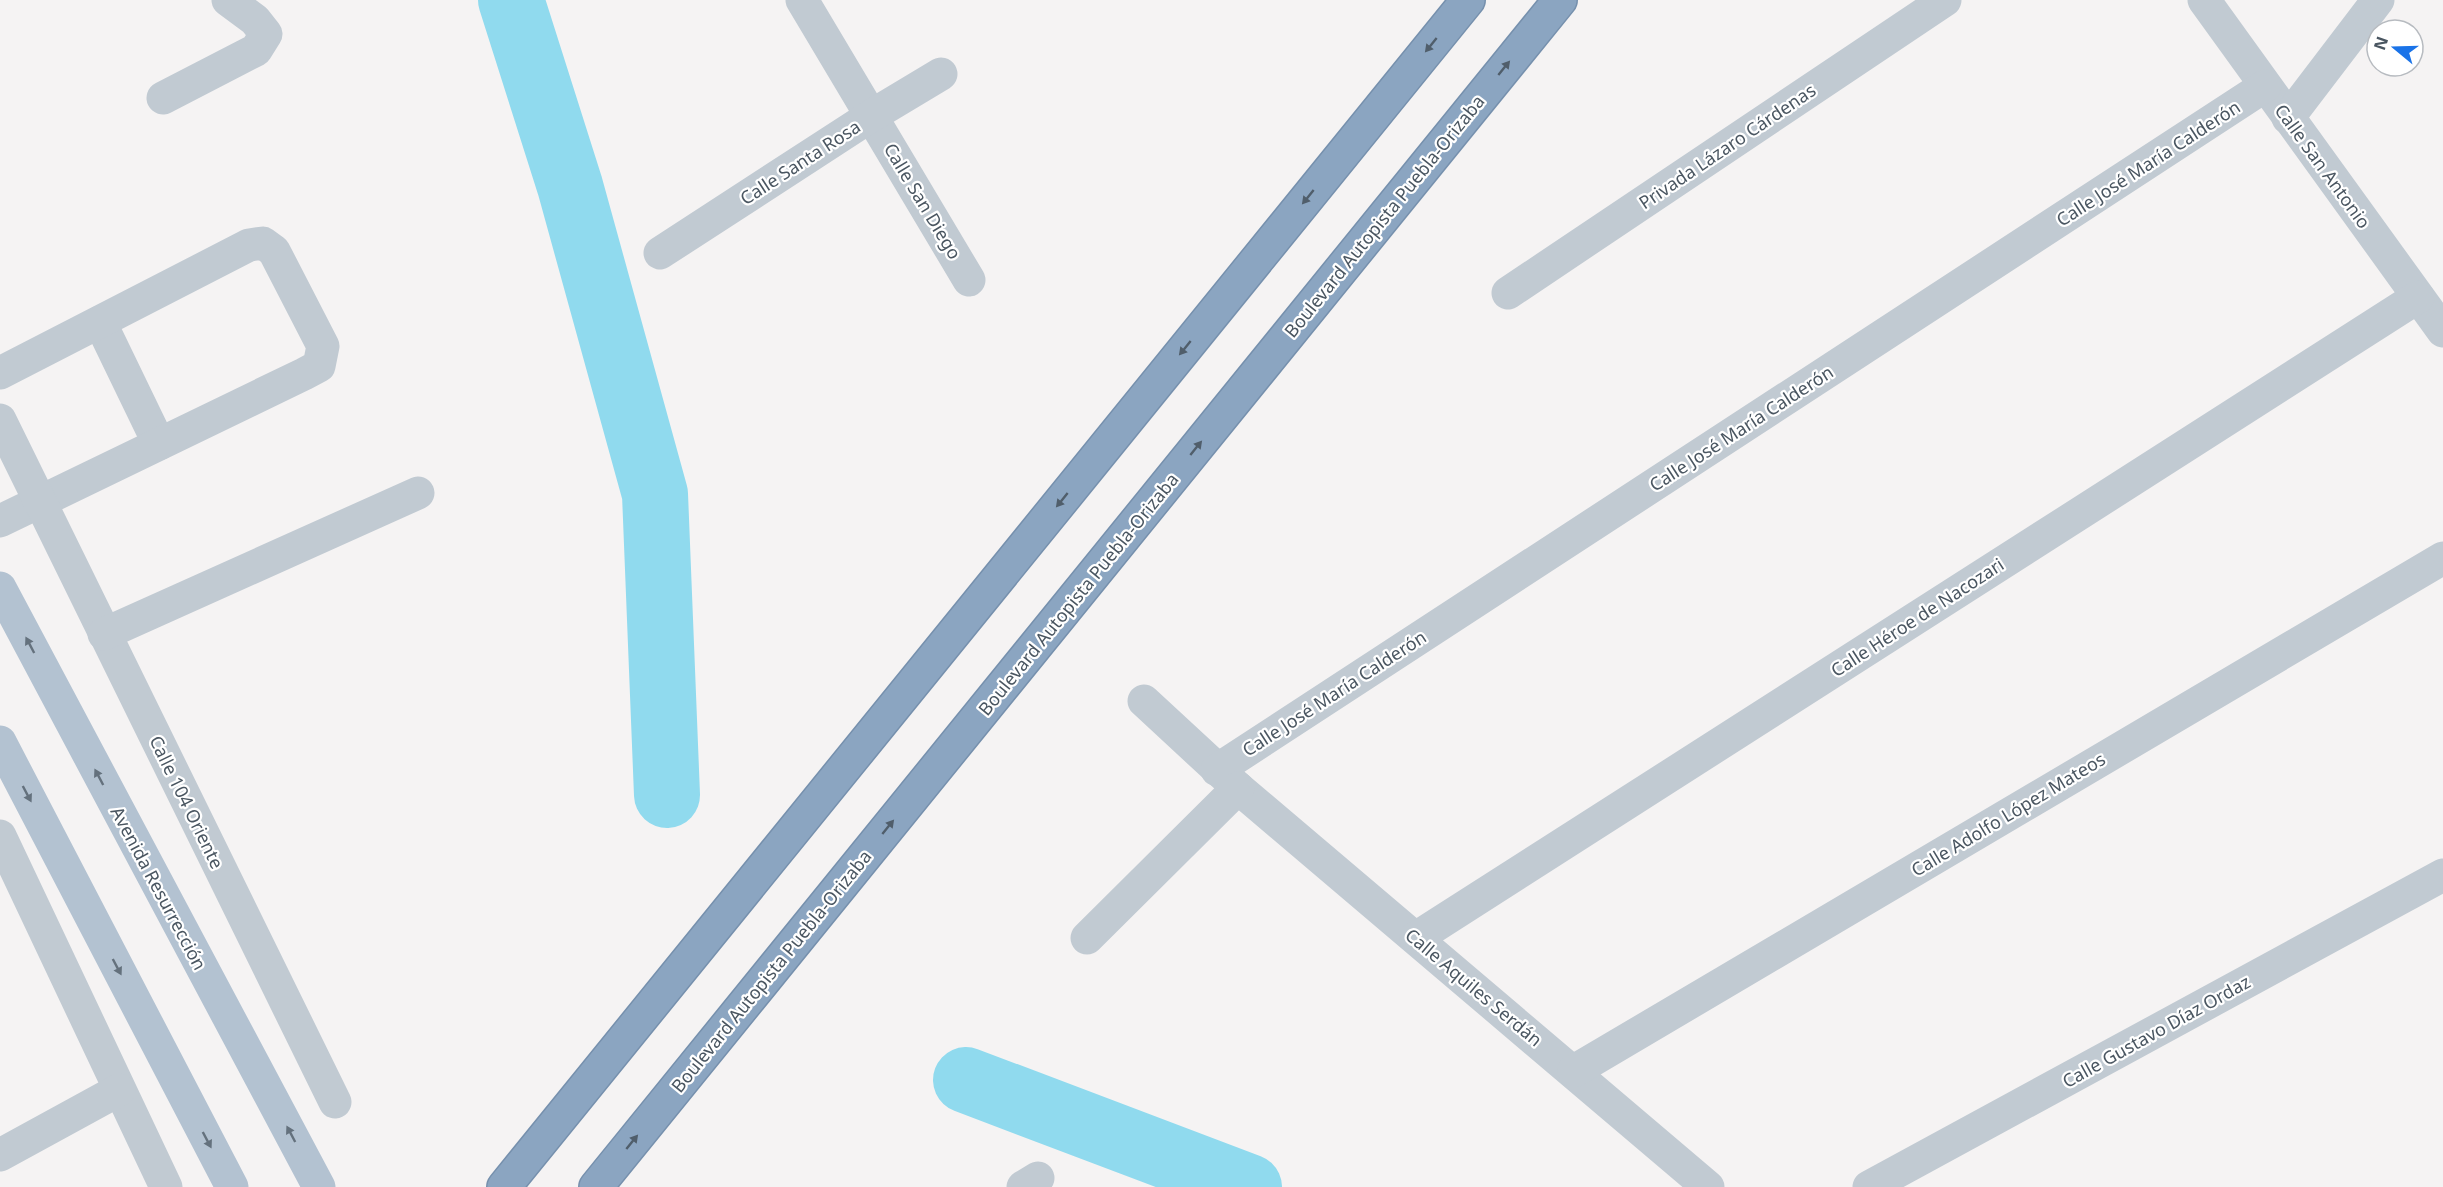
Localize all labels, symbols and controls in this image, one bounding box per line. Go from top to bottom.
north arrow [2365,18,2425,78]
text: N [2368,33,2393,53]
one-way arrow [1425,38,1437,53]
one-way arrow [1498,60,1511,76]
street label: Privada Lázaro Cárdenas [1634,78,1820,214]
street label: Boulevard Autopista Puebla-Orizaba [1279,90,1489,342]
street label: Calle José María Calderón [2051,95,2245,231]
street label: Calle San Antonio [2270,99,2376,233]
street label: Calle Santa Rosa [735,114,865,210]
street label: Calle San Diego [879,139,967,263]
one-way arrow [1301,189,1314,205]
one-way arrow [1179,340,1192,355]
street label: Calle José María Calderón [1644,360,1838,496]
one-way arrow [1189,441,1202,456]
street label: Boulevard Autopista Puebla-Orizaba [973,468,1183,720]
one-way arrow [1056,492,1069,507]
street label: Calle Héroe de Nacozari [1826,552,2008,682]
street label: Calle José María Calderón [1237,625,1431,761]
one-way arrow [25,636,35,653]
street label: Calle 104 Oriente [144,731,230,873]
street label: Calle Adolfo López Mateos [1906,746,2110,882]
one-way arrow [95,768,105,786]
one-way arrow [22,786,32,803]
street label: Avenida Resurrección [106,802,212,974]
one-way arrow [881,819,894,835]
street label: Boulevard Autopista Puebla-Orizaba [666,845,876,1097]
street label: Calle Aquiles Serdán [1401,923,1547,1051]
one-way arrow [112,959,122,976]
street label: Calle Gustavo Díaz Ordaz [2058,969,2254,1093]
one-way arrow [286,1125,296,1143]
one-way arrow [202,1132,212,1149]
one-way arrow [626,1134,638,1149]

